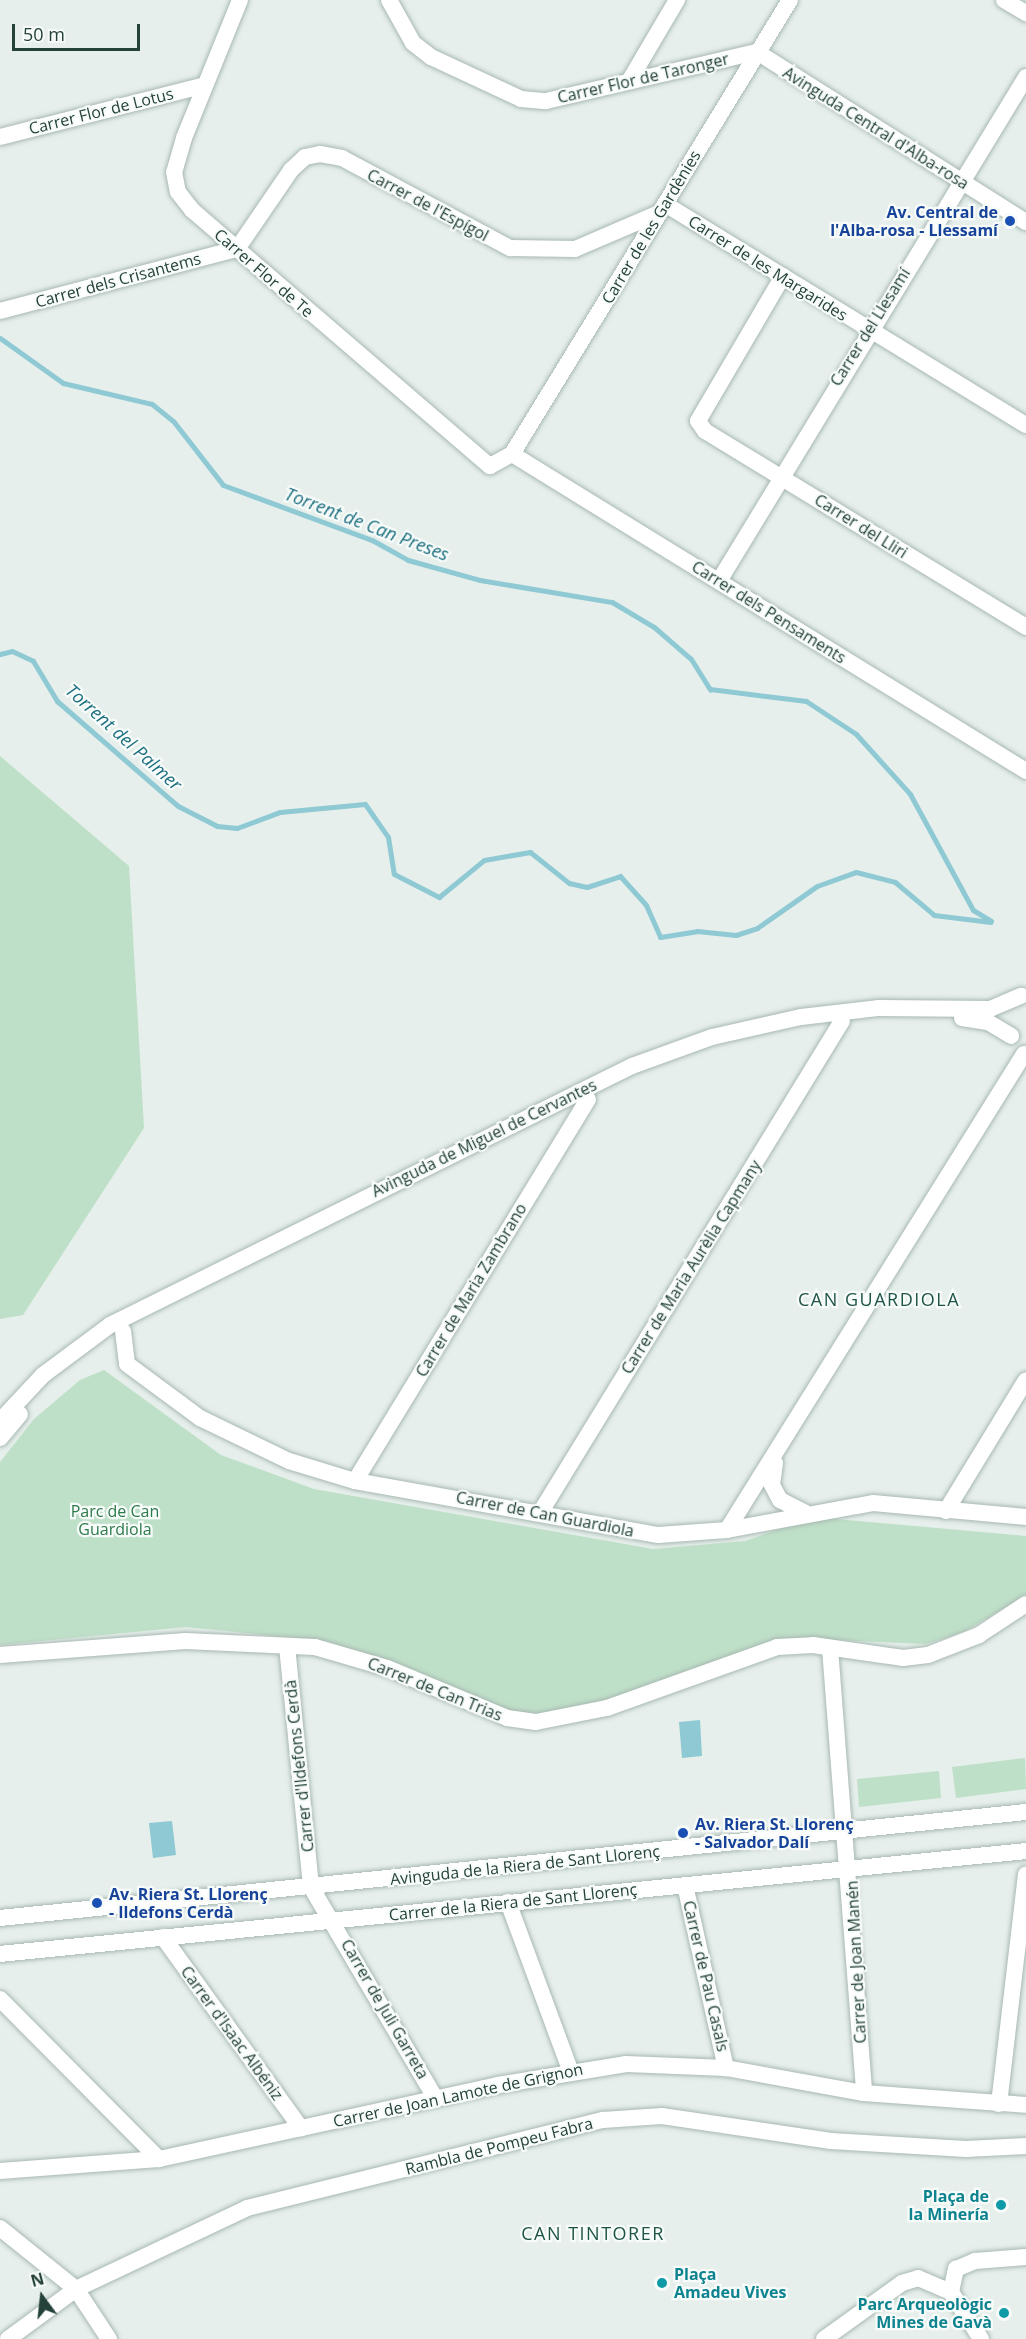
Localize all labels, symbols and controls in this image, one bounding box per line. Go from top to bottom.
scale bar [15,12,142,50]
text: 50 m [23,22,65,46]
street label: Carrer Flor de Taronger [556,49,730,107]
street label: Avinguda Central d'Alba-rosa [780,63,972,193]
street label: Carrer Flor de Lotus [27,84,175,138]
street label: Carrer de les Gardènies [598,147,704,307]
street label: Carrer de l'Espígol [364,165,492,245]
place label: Av. Central de l'Alba-rosa - Llessamí [830,202,998,240]
street label: Carrer de les Margarides [685,211,851,325]
marker: Av. Central de l'Alba-rosa - Llessamí [1003,214,1017,228]
street label: Carrer Flor de Te [211,225,317,321]
street label: Carrer dels Crisantems [33,249,203,311]
street label: Carrer del Llesamí [826,264,914,390]
water label: Torrent de Can Preses [282,483,452,565]
street label: Carrer del Lliri [811,490,911,562]
street label: Carrer dels Pensaments [688,557,850,667]
water label: Torrent del Palmer [62,679,186,795]
street label: Avinguda de Miguel de Cervantes [368,1075,600,1201]
street label: Carrer de Maria Aurèlia Capmany [617,1157,765,1377]
street label: Carrer de Maria Zambrano [412,1200,530,1380]
district label: CAN GUARDIOLA [798,1288,960,1310]
street label: Carrer de Can Guardiola [454,1487,636,1541]
park label: Parc de Can Guardiola [71,1501,159,1539]
street label: Carrer de Can Trias [365,1653,505,1725]
street label: Carrer d'Ildefons Cerdà [280,1679,318,1853]
place label: Av. Riera St. Llorenç - Salvador Dalí [695,1814,854,1852]
marker: Av. Riera St. Llorenç - Salvador Dalí [676,1826,690,1840]
street label: Avinguda de la Riera de Sant Llorenç [389,1841,661,1889]
street label: Carrer de la Riera de Sant Llorenç [388,1879,638,1925]
street label: Carrer de Joan Manén [842,1880,870,2044]
place label: Av. Riera St. Llorenç - Ildefons Cerdà [109,1884,268,1922]
marker: Av. Riera St. Llorenç - Ildefons Cerdà [90,1896,104,1910]
street label: Carrer de Pau Casals [679,1899,733,2053]
street label: Carrer de Juli Garreta [337,1936,433,2082]
street label: Carrer d'Isaac Albéniz [177,1962,287,2104]
street label: Carrer de Joan Lamote de Grignon [331,2059,585,2131]
street label: Rambla de Pompeu Fabra [403,2113,595,2179]
place label: Plaça de la Minería [909,2186,989,2224]
marker: Plaça de la Minería [994,2198,1008,2212]
district label: CAN TINTORER [521,2222,665,2244]
place label: Plaça Amadeu Vives [674,2264,786,2302]
north arrow [12,2267,72,2327]
text: N [28,2267,46,2292]
marker: Plaça Amadeu Vives [655,2276,669,2290]
place label: Parc Arqueològic Mines de Gavà [857,2294,992,2332]
marker: Parc Arqueològic Mines de Gavà [997,2306,1011,2320]

